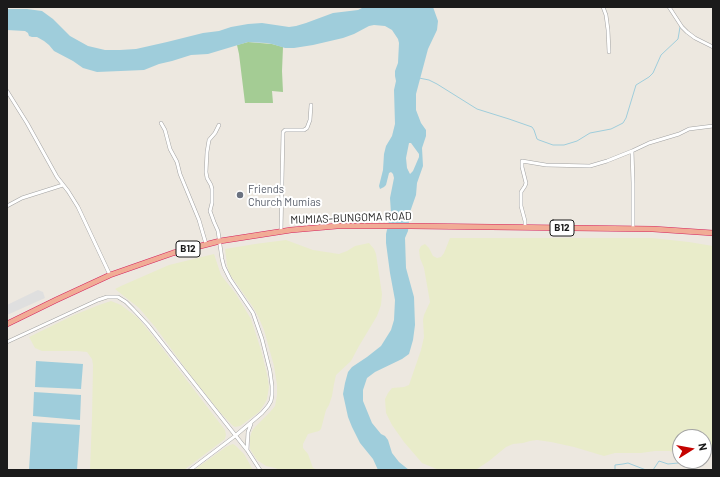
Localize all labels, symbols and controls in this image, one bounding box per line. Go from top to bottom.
place label: Friends Church Mumias [248,182,321,208]
marker: Friends Church Mumias [235,190,245,200]
street label: MUMIAS-BUNGOMA ROAD [290,209,412,227]
road number: B12 [550,220,574,236]
road number: B12 [176,241,200,257]
north arrow [672,429,712,469]
text: N [696,442,710,452]

